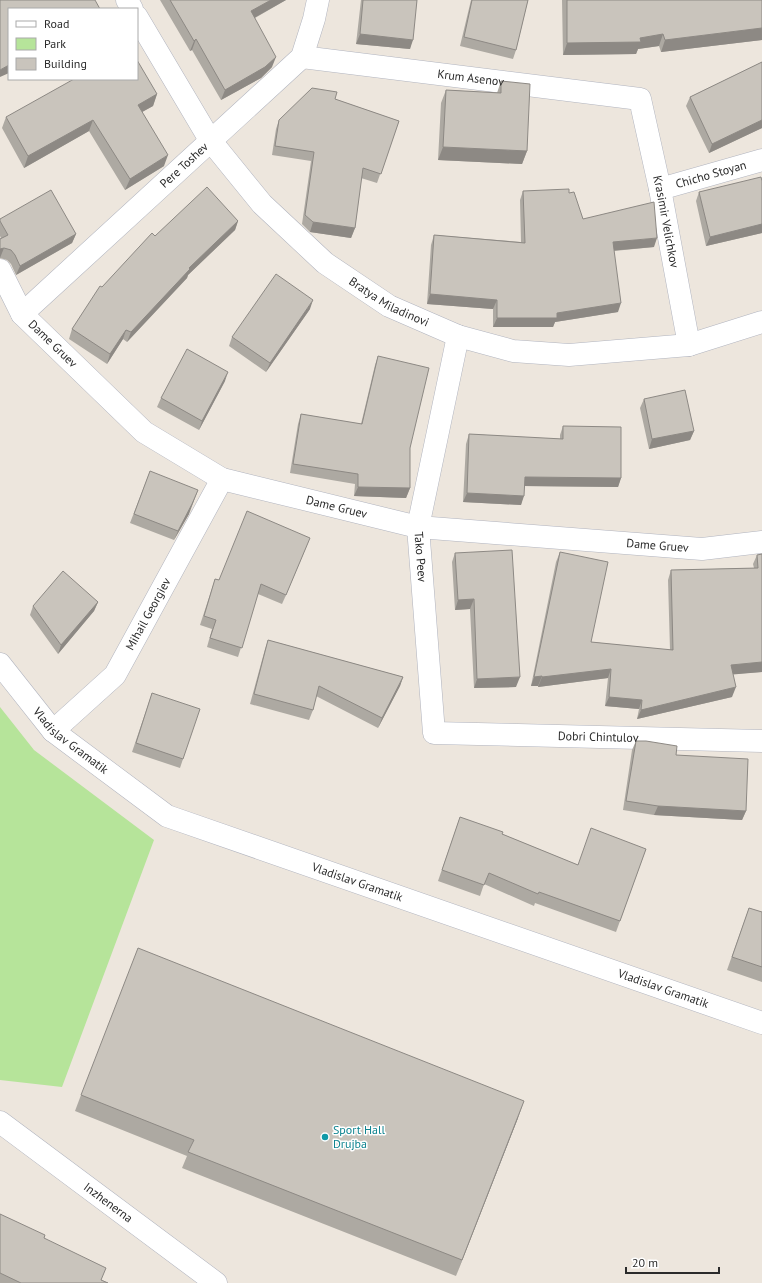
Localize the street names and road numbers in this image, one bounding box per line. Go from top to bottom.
street label: Krum Asenov [437,66,505,89]
street label: Pere Toshev [156,139,211,191]
street label: Chicho Stoyan [674,157,748,191]
street label: Krasimir Velichkov [650,174,683,269]
street label: Bratya Miladinovi [346,273,432,330]
street label: Dame Gruev [25,316,81,371]
street label: Dame Gruev [305,492,369,521]
street label: Tako Peev [411,531,430,583]
street label: Dame Gruev [626,535,689,555]
street label: Mihail Georgiev [122,575,174,653]
street label: Vladislav Gramatik [29,703,112,777]
street label: Dobri Chintulov [558,728,639,745]
street label: Vladislav Gramatik [309,859,405,905]
street label: Vladislav Gramatik [615,965,711,1011]
street label: Inzhenerna [81,1179,136,1225]

